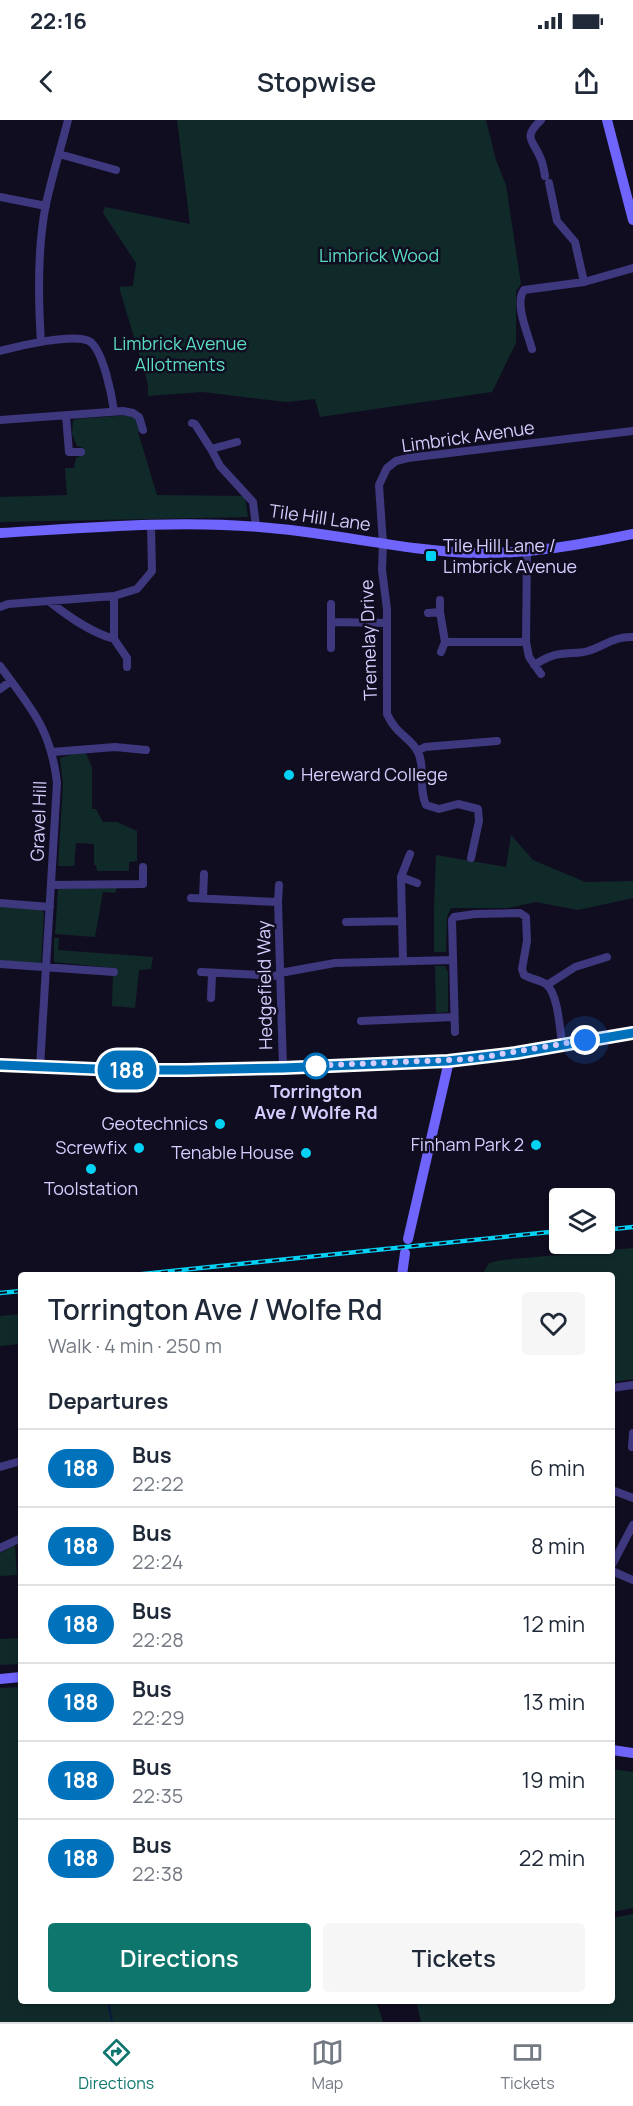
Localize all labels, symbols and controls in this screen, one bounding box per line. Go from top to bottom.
text: 22:16 [30,6,87,36]
text: Stopwise [257,63,376,100]
icon: back [30,65,63,98]
icon: share [570,65,603,98]
park label: Limbrick Wood [319,243,439,267]
park label: Limbrick Avenue Allotments [113,331,247,376]
street label: Limbrick Avenue [400,415,536,457]
street label: Tile Hill Lane [268,498,372,536]
place label: Tile Hill Lane / Limbrick Avenue [443,533,577,578]
marker: Tile Hill Lane / Limbrick Avenue [424,549,438,563]
street label: Tremelay Drive [354,579,382,701]
place label: Hereward College [301,762,448,786]
marker: Hereward College [282,768,296,782]
street label: Gravel Hill [25,780,51,862]
street label: Hedgefield Way [251,920,277,1050]
your location [570,1025,600,1055]
line badge: 188 [92,1050,162,1090]
marker: Torrington Ave / Wolfe Rd [303,1053,329,1079]
text: 188 [110,1056,144,1084]
place label: Torrington Ave / Wolfe Rd [254,1079,378,1124]
place label: Geotechnics [102,1111,208,1135]
marker: Geotechnics [213,1117,227,1131]
place label: Finham Park 2 [411,1132,524,1156]
place label: Screwfix [55,1135,128,1159]
marker: Finham Park 2 [529,1138,543,1152]
place label: Tenable House [171,1140,294,1164]
marker: Screwfix [132,1141,146,1155]
marker: Tenable House [299,1146,313,1160]
marker: Toolstation [84,1162,98,1176]
place label: Toolstation [44,1176,138,1200]
map controls [549,1188,615,1254]
button: layers [549,1188,615,1254]
text: Torrington Ave / Wolfe Rd [48,1290,383,1328]
button: heart [522,1292,585,1355]
text: Walk · 4 min · 250 m [48,1332,222,1359]
text: Departures [48,1386,168,1416]
text: Bus [132,1440,172,1470]
text: 6 min [530,1453,585,1483]
text: 188 [64,1454,98,1482]
text: 22:22 [132,1470,184,1497]
text: Bus [132,1518,172,1548]
text: 8 min [531,1531,585,1561]
text: 188 [64,1532,98,1560]
text: 22:24 [132,1548,184,1575]
text: Bus [132,1596,172,1626]
text: 12 min [523,1609,585,1639]
text: 188 [64,1610,98,1638]
text: 22:28 [132,1626,184,1653]
text: Bus [132,1674,172,1704]
text: 13 min [523,1687,585,1717]
text: 188 [64,1688,98,1716]
text: 22:29 [132,1704,185,1731]
text: Bus [132,1752,172,1782]
text: 19 min [522,1765,585,1795]
text: 188 [64,1766,98,1794]
text: 22:35 [132,1782,183,1809]
text: Bus [132,1830,172,1860]
text: 22 min [519,1843,585,1873]
text: 188 [64,1844,98,1872]
text: 22:38 [132,1860,183,1887]
button: Directions [48,1923,311,1992]
button: Tickets [323,1923,585,1992]
tab: Directions [78,2036,154,2094]
tab: Map [311,2036,344,2094]
tab: Tickets [501,2036,555,2094]

